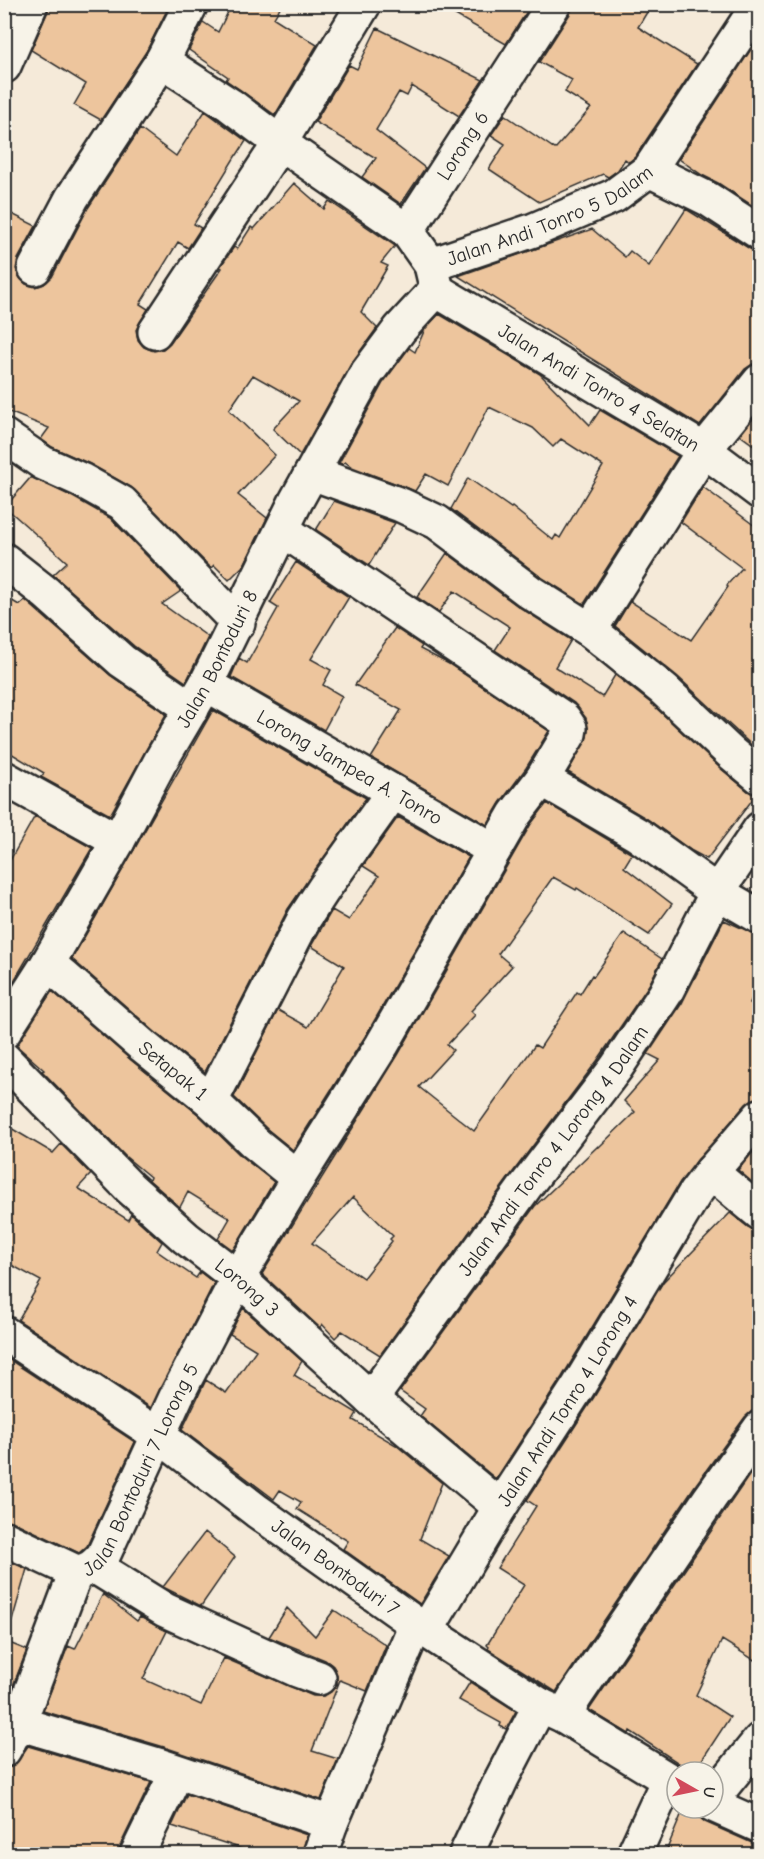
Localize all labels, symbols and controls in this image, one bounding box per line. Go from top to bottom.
street label: Lorong 6 [432,107,493,184]
street label: Jalan Andi Tonro 5 Dalam [444,160,657,270]
street label: Jalan Andi Tonro 4 Selatan [494,318,704,456]
street label: Jalan Bontoduri 8 [171,586,262,732]
street label: Lorong Jampea A. Tonro [253,704,447,829]
street label: Jalan Andi Tonro 4 Lorong 4 Dalam [453,1021,653,1280]
street label: Setapak 1 [134,1036,212,1105]
street label: Lorong 3 [211,1253,284,1321]
street label: Jalan Andi Tonro 4 Lorong 4 [492,1291,642,1510]
street label: Jalan Bontoduri 7 Lorong 5 [79,1359,203,1581]
street label: Jalan Bontoduri 7 [267,1514,404,1620]
north arrow [665,1760,725,1820]
text: U [699,1785,719,1799]

